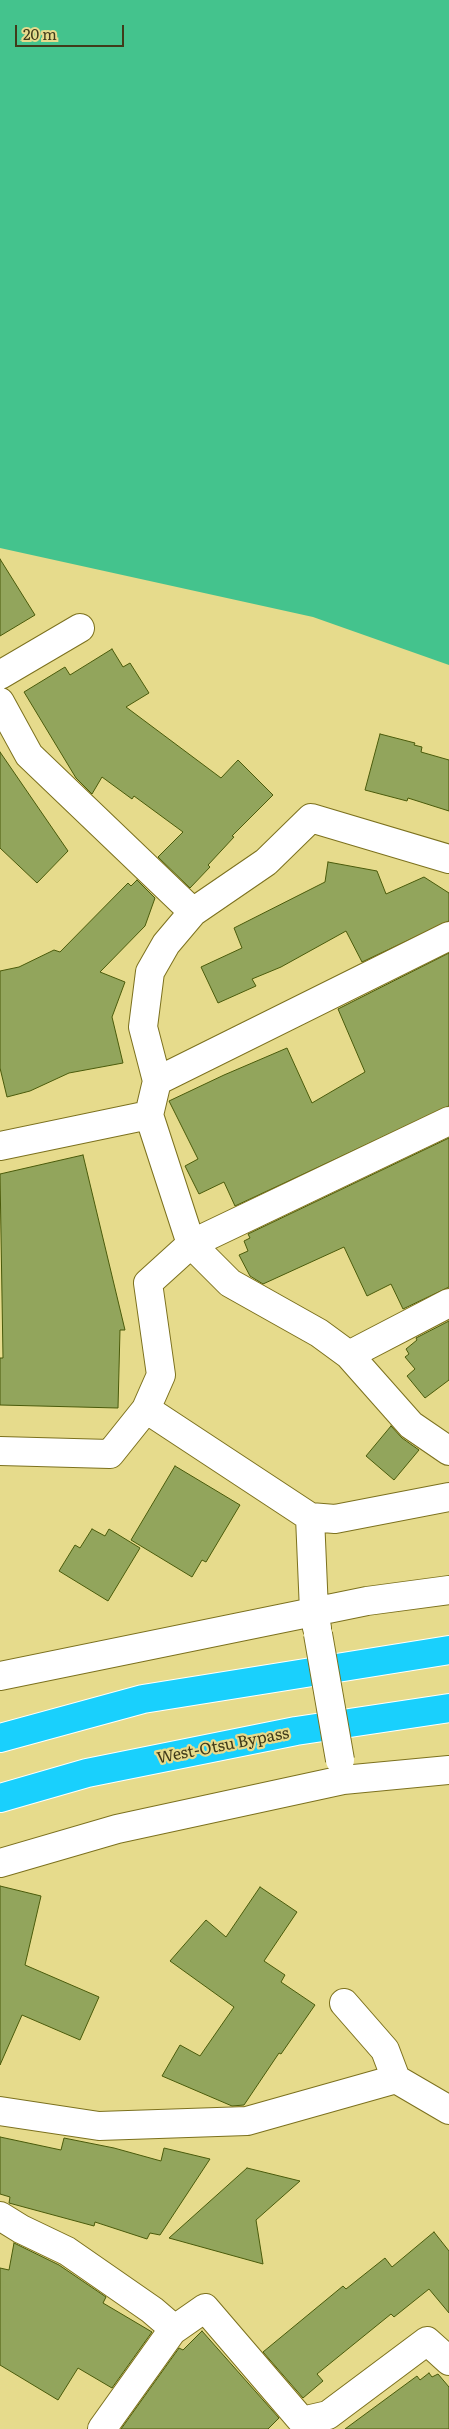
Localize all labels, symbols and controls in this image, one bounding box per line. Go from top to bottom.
scale bar [18,15,126,47]
text: 20 m [23,22,57,45]
street label: West-Otsu Bypass [155,1724,291,1768]

